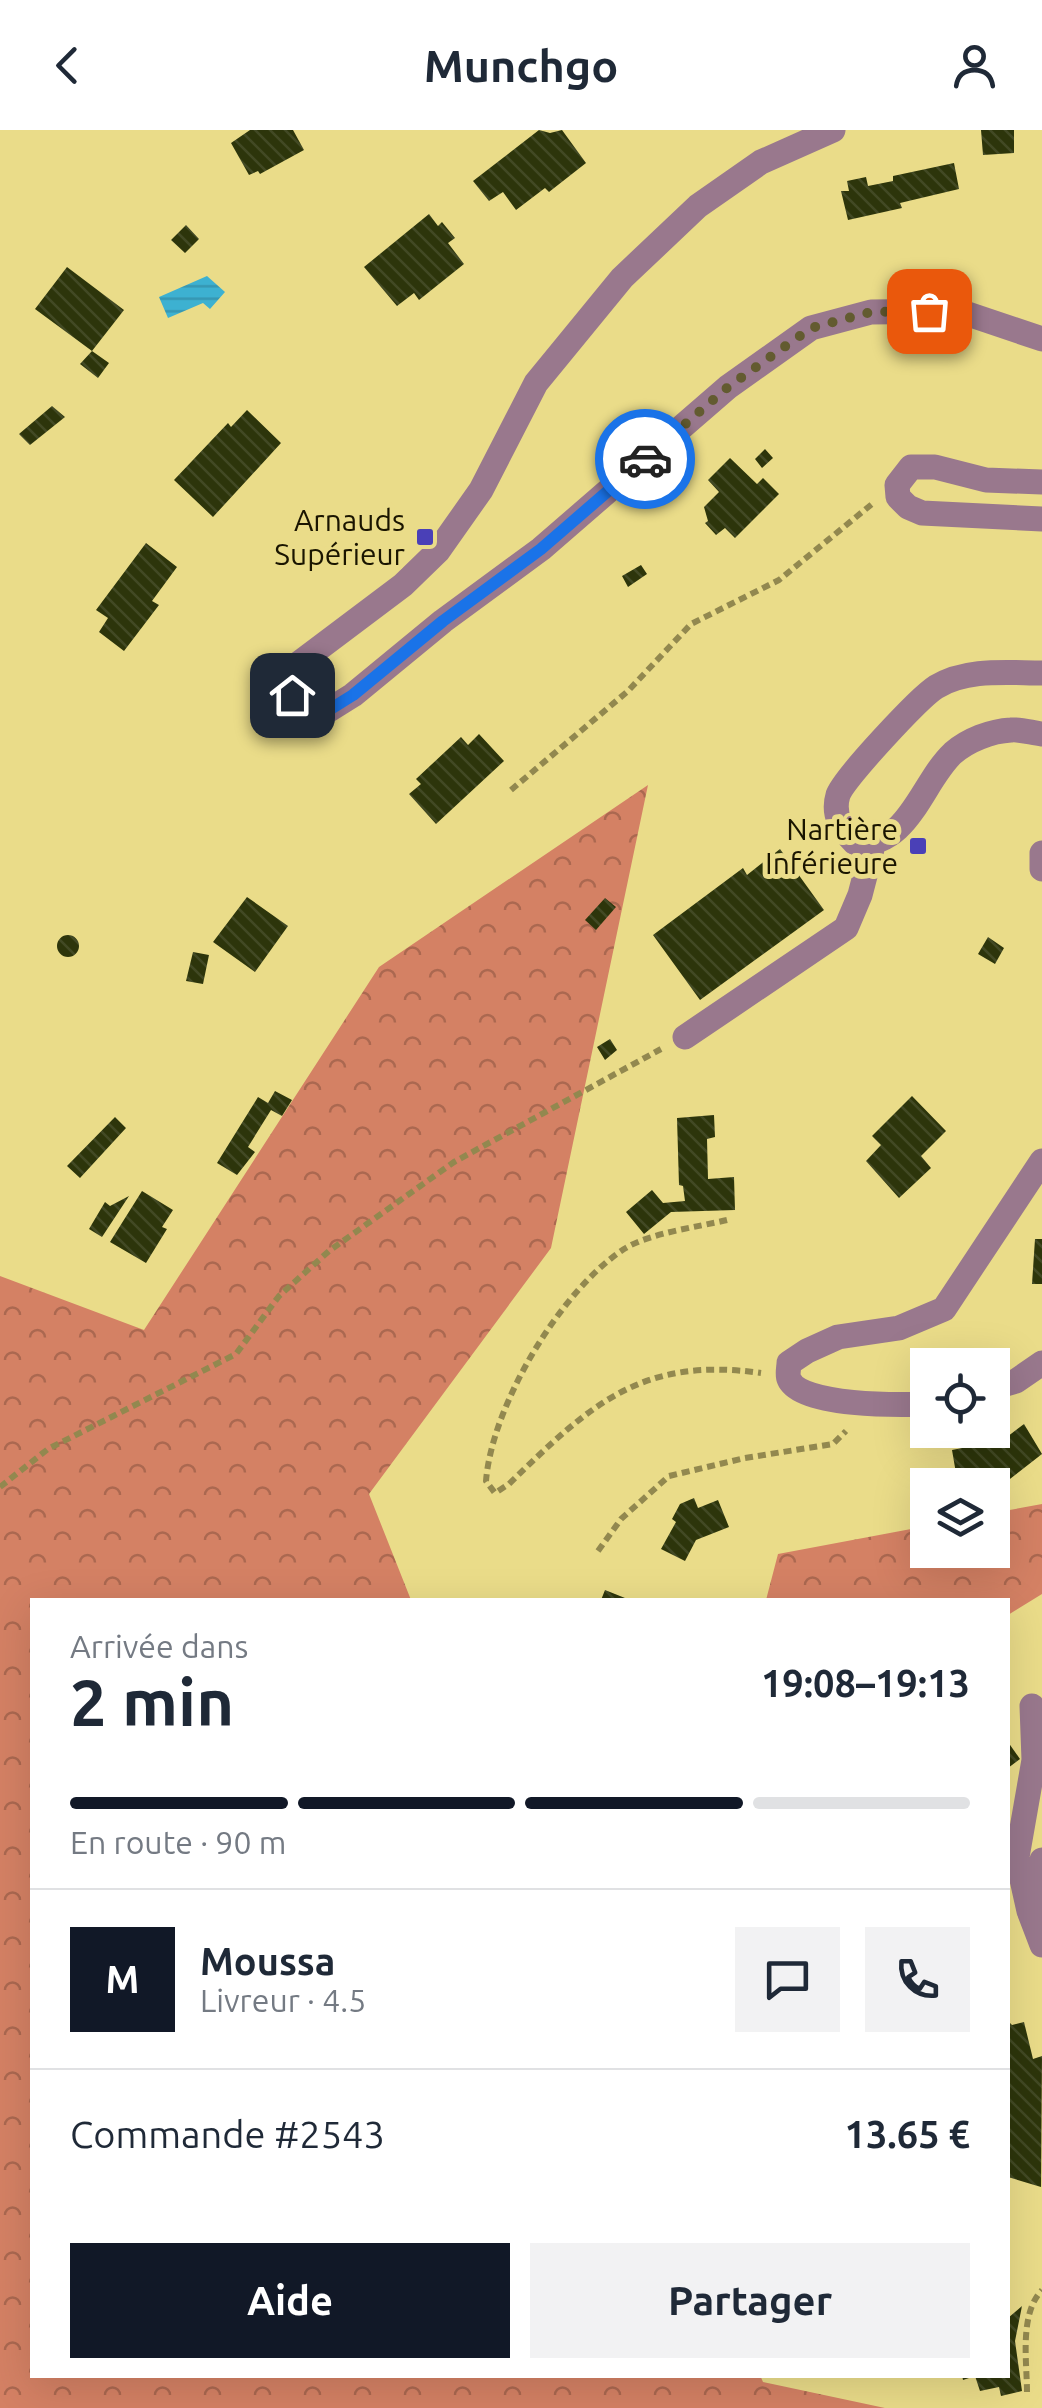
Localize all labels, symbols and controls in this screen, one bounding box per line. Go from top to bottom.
icon: back [40,38,95,93]
icon: person [947,38,1002,93]
text: Munchgo [424,40,618,91]
pin [887,269,972,354]
icon: bag [902,284,957,339]
courier [595,409,695,509]
icon: car [618,432,673,487]
place label: Arnauds Supérieur [274,503,406,571]
marker: Arnauds Supérieur [414,526,436,548]
pin [250,653,335,738]
icon: home [265,668,320,723]
place label: Nartière Inférieure [765,812,898,880]
marker: Nartière Inférieure [907,835,929,857]
map controls [910,1348,1010,1568]
button: locate [910,1348,1010,1448]
button: layers [910,1468,1010,1568]
text: Arrivée dans [70,1628,248,1664]
text: 19:08–19:13 [761,1662,970,1704]
text: 2 min [70,1665,234,1738]
text: En route · 90 m [70,1824,286,1860]
button: chat [735,1927,840,2032]
button: phone [865,1927,970,2032]
text: Moussa [200,1940,335,1982]
text: M [106,1958,139,2000]
text: Livreur · 4.5 [200,1982,366,2018]
text: Commande #2543 [70,2113,385,2155]
text: 13.65 € [844,2113,970,2155]
button: Aide [70,2243,510,2358]
button: Partager [530,2243,970,2358]

